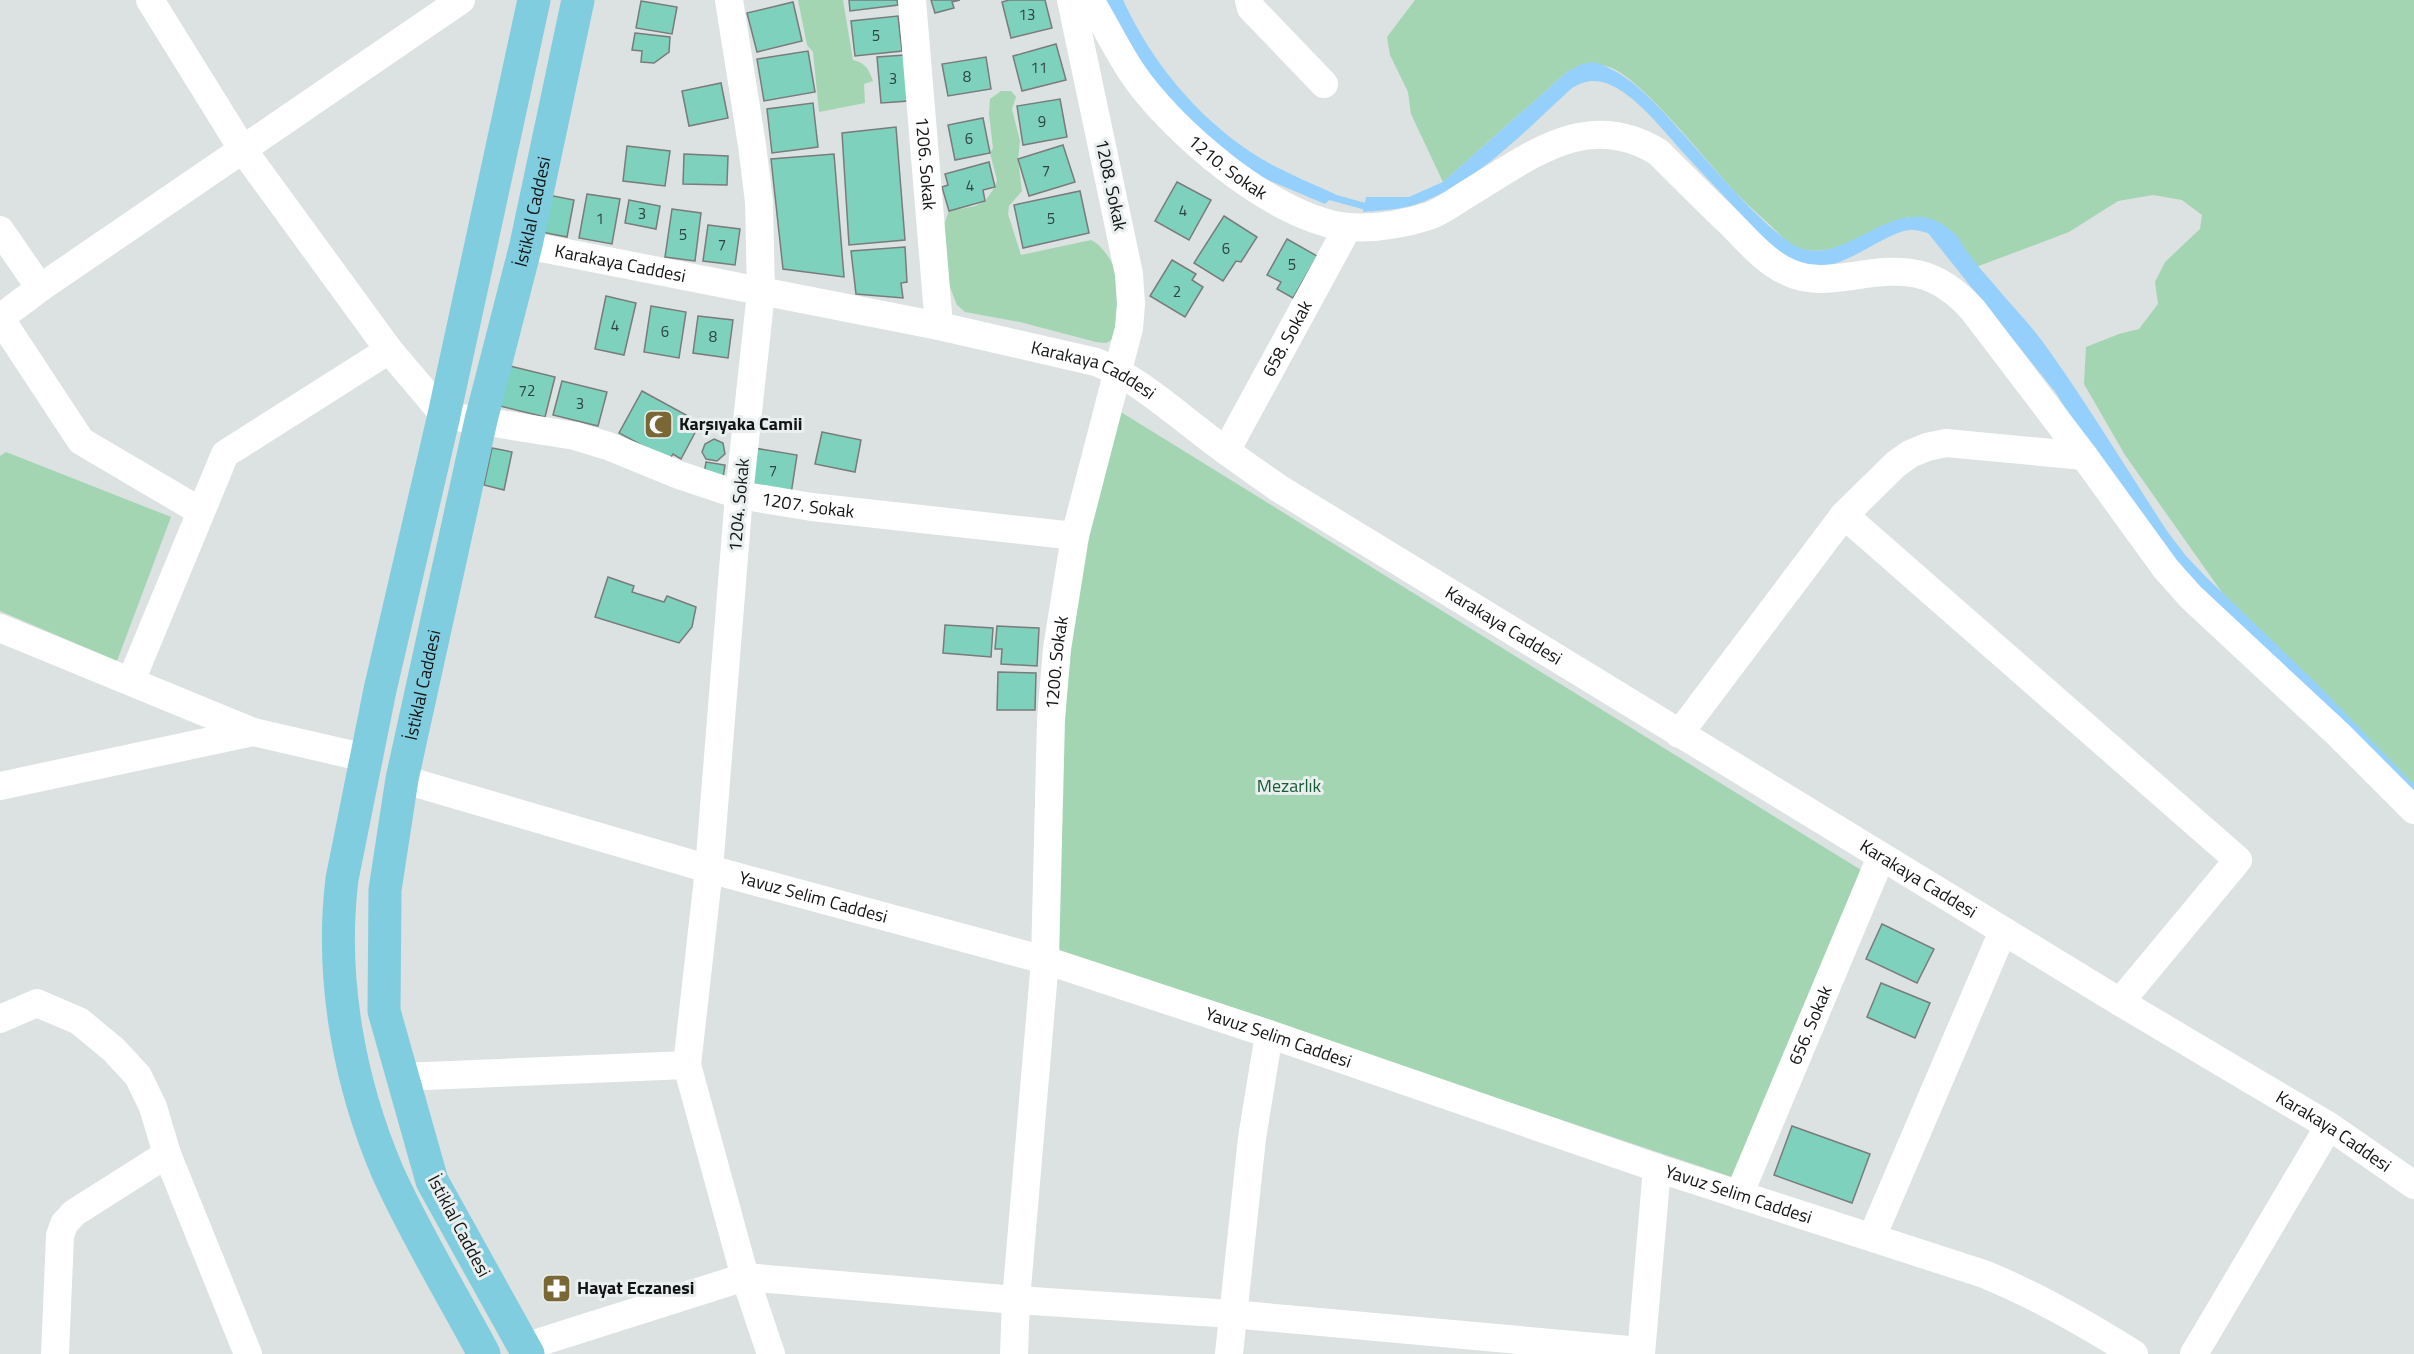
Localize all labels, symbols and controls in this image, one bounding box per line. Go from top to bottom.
house number: 13 [1019,3,1035,26]
house number: 5 [872,24,880,47]
house number: 11 [1031,56,1047,79]
house number: 8 [963,65,971,88]
house number: 3 [889,67,897,90]
house number: 9 [1038,110,1046,133]
street label: 1206. Sokak [909,116,943,212]
house number: 6 [965,127,973,150]
street label: 1210. Sokak [1182,128,1273,206]
street label: 1208. Sokak [1089,136,1135,234]
street label: İstiklal Caddesi [507,154,557,270]
house number: 7 [1042,159,1050,182]
house number: 4 [966,174,974,197]
house number: 4 [1179,199,1187,222]
house number: 3 [638,202,646,225]
house number: 1 [596,207,604,230]
house number: 5 [1047,207,1055,230]
house number: 5 [679,223,687,246]
house number: 7 [718,233,726,256]
street label: Karakaya Caddesi [552,237,688,289]
house number: 6 [1222,237,1230,260]
house number: 5 [1288,253,1296,276]
house number: 2 [1173,280,1181,303]
street label: 658. Sokak [1255,295,1319,382]
house number: 4 [611,314,619,337]
house number: 6 [661,320,669,343]
house number: 8 [709,325,717,348]
street label: Karakaya Caddesi [1028,334,1162,406]
house number: 72 [519,379,535,402]
house number: 3 [576,392,584,415]
mosque icon: Karşıyaka Camii [642,408,674,440]
place label: Karşıyaka Camii [679,410,802,437]
street label: 1204. Sokak [721,457,756,553]
house number: 7 [769,459,777,482]
street label: 1207. Sokak [759,485,856,525]
street label: Karakaya Caddesi [1440,579,1568,671]
street label: 1200. Sokak [1038,614,1075,710]
street label: İstiklal Caddesi [397,627,447,743]
park label: Mezarlık [1257,772,1322,799]
street label: Karakaya Caddesi [1855,832,1982,925]
street label: Yavuz Selim Caddesi [736,864,891,930]
street label: 656. Sokak [1781,981,1839,1069]
street label: Yavuz Selim Caddesi [1202,1000,1355,1075]
street label: Karakaya Caddesi [2271,1083,2397,1178]
street label: Yavuz Selim Caddesi [1662,1157,1816,1230]
street label: İstiklal Caddesi [421,1170,498,1282]
pharmacy icon: Hayat Eczanesi [540,1272,572,1304]
place label: Hayat Eczanesi [577,1274,694,1301]

